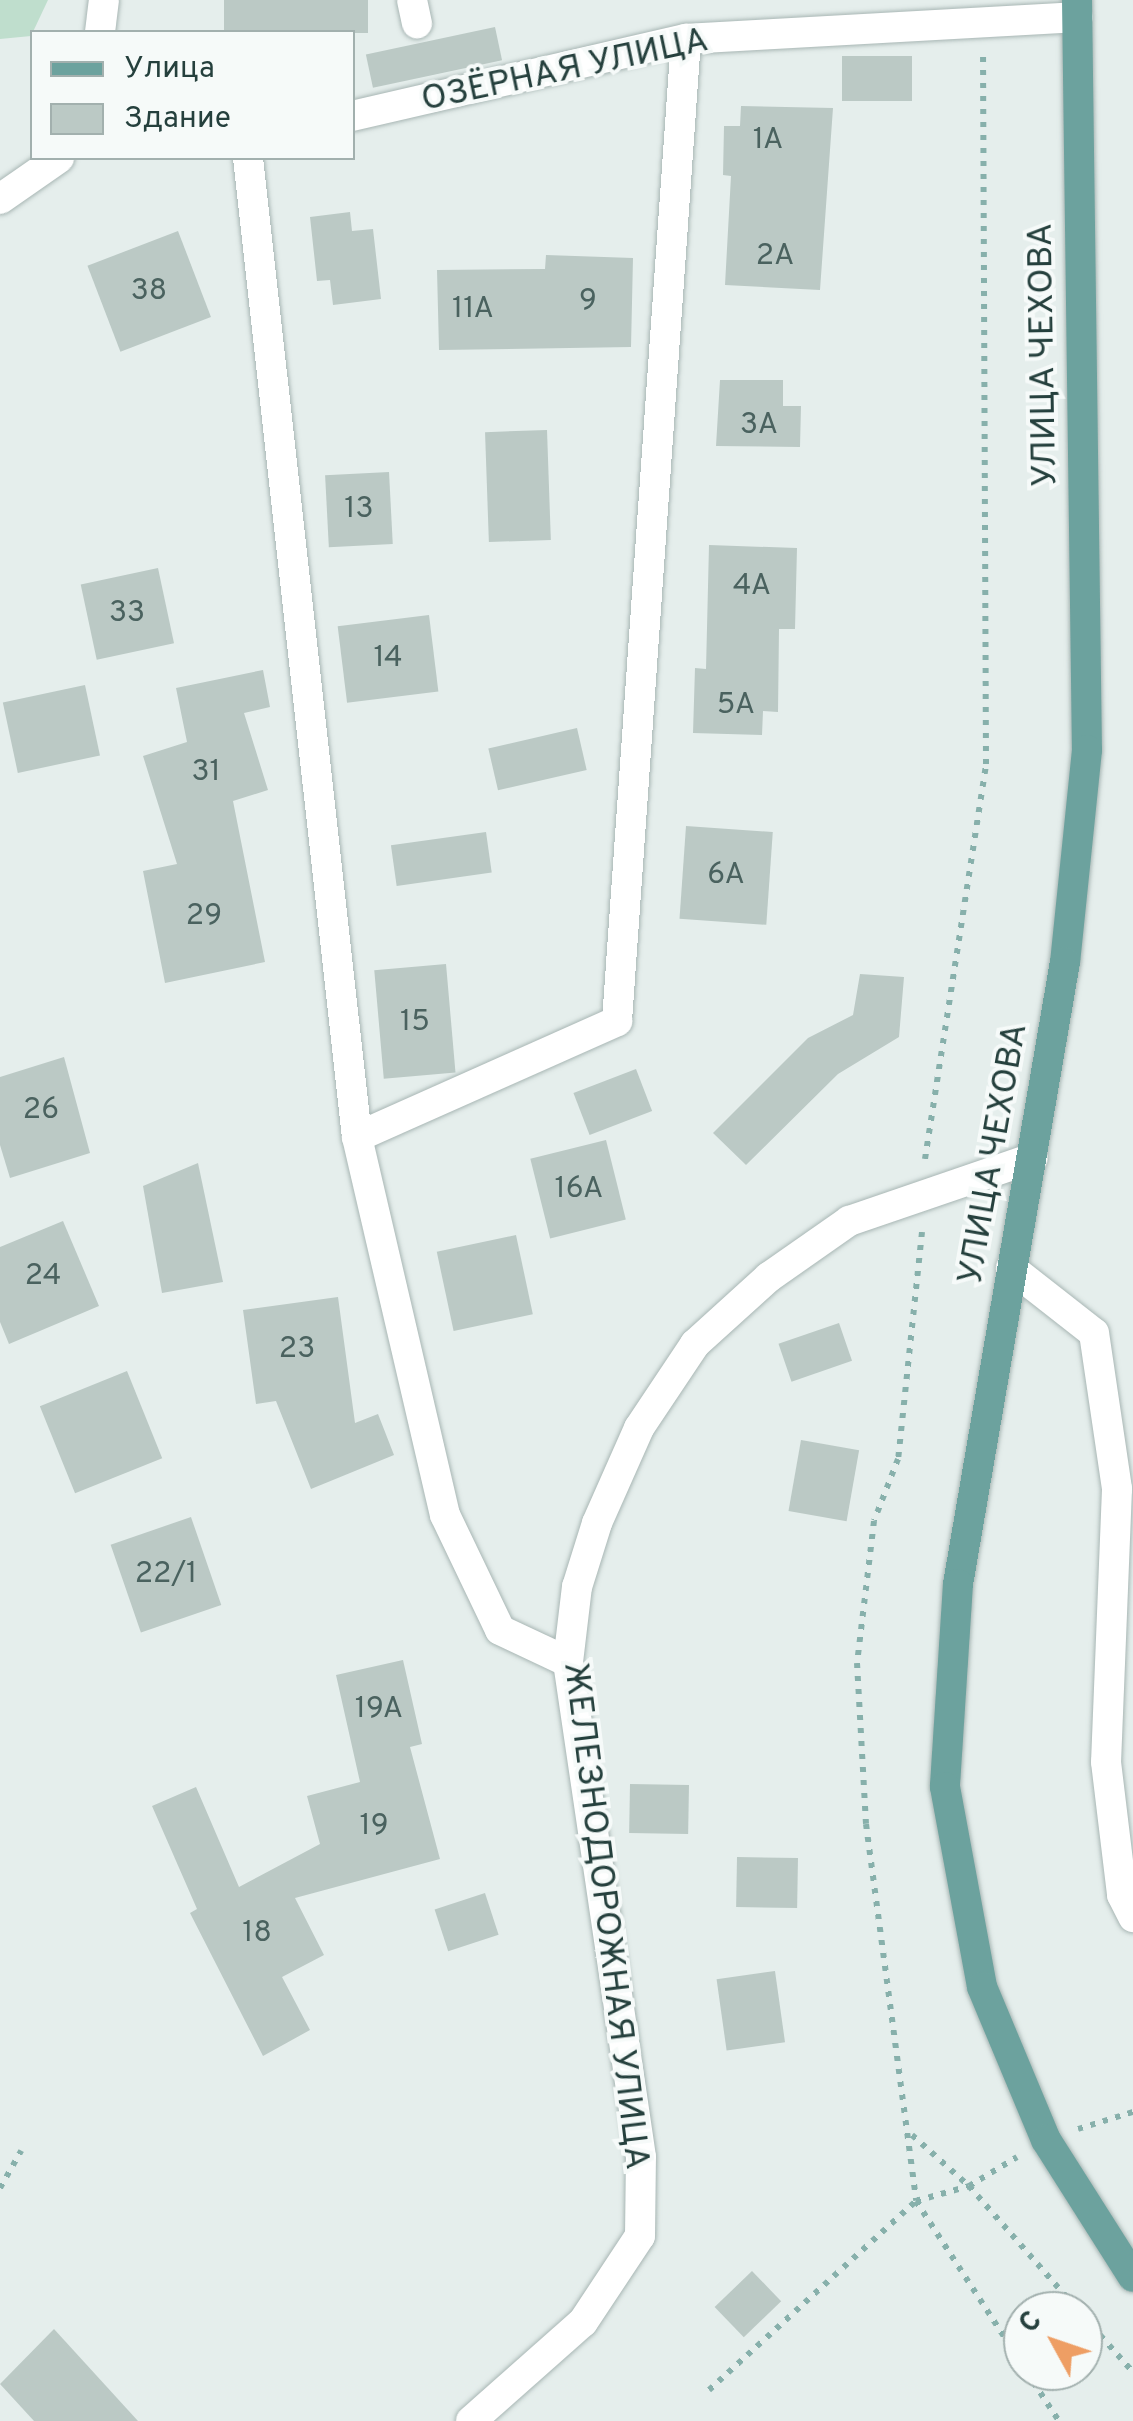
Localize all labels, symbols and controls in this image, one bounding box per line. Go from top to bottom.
street label: ОЗЁРНАЯ УЛИЦА [418,20,712,122]
legend [30,30,355,160]
text: Улица [124,51,215,88]
text: Здание [124,101,231,138]
house number: 1А [753,123,783,159]
street label: УЛИЦА ЧЕХОВА [1021,222,1067,488]
house number: 2А [756,239,794,275]
house number: 38 [131,274,167,310]
house number: 9 [579,284,597,320]
house number: 11А [452,292,494,328]
house number: 3А [740,408,778,444]
house number: 13 [344,492,374,528]
house number: 4А [733,569,771,605]
house number: 33 [109,596,145,632]
house number: 14 [373,641,403,677]
house number: 5А [717,688,755,724]
house number: 31 [191,755,221,791]
house number: 6А [707,858,745,894]
house number: 29 [186,899,222,935]
house number: 15 [400,1005,430,1041]
street label: УЛИЦА ЧЕХОВА [950,1020,1038,1288]
house number: 26 [23,1093,59,1129]
house number: 16А [555,1172,603,1208]
house number: 24 [25,1259,61,1295]
house number: 23 [279,1332,315,1368]
house number: 22/1 [135,1557,197,1593]
street label: ЖЕЛЕЗНОДОРОЖНАЯ УЛИЦА [553,1660,657,2172]
house number: 19А [355,1692,403,1728]
house number: 19 [359,1809,389,1845]
house number: 18 [242,1916,272,1952]
north arrow [1003,2291,1103,2391]
text: С [1012,2305,1051,2341]

